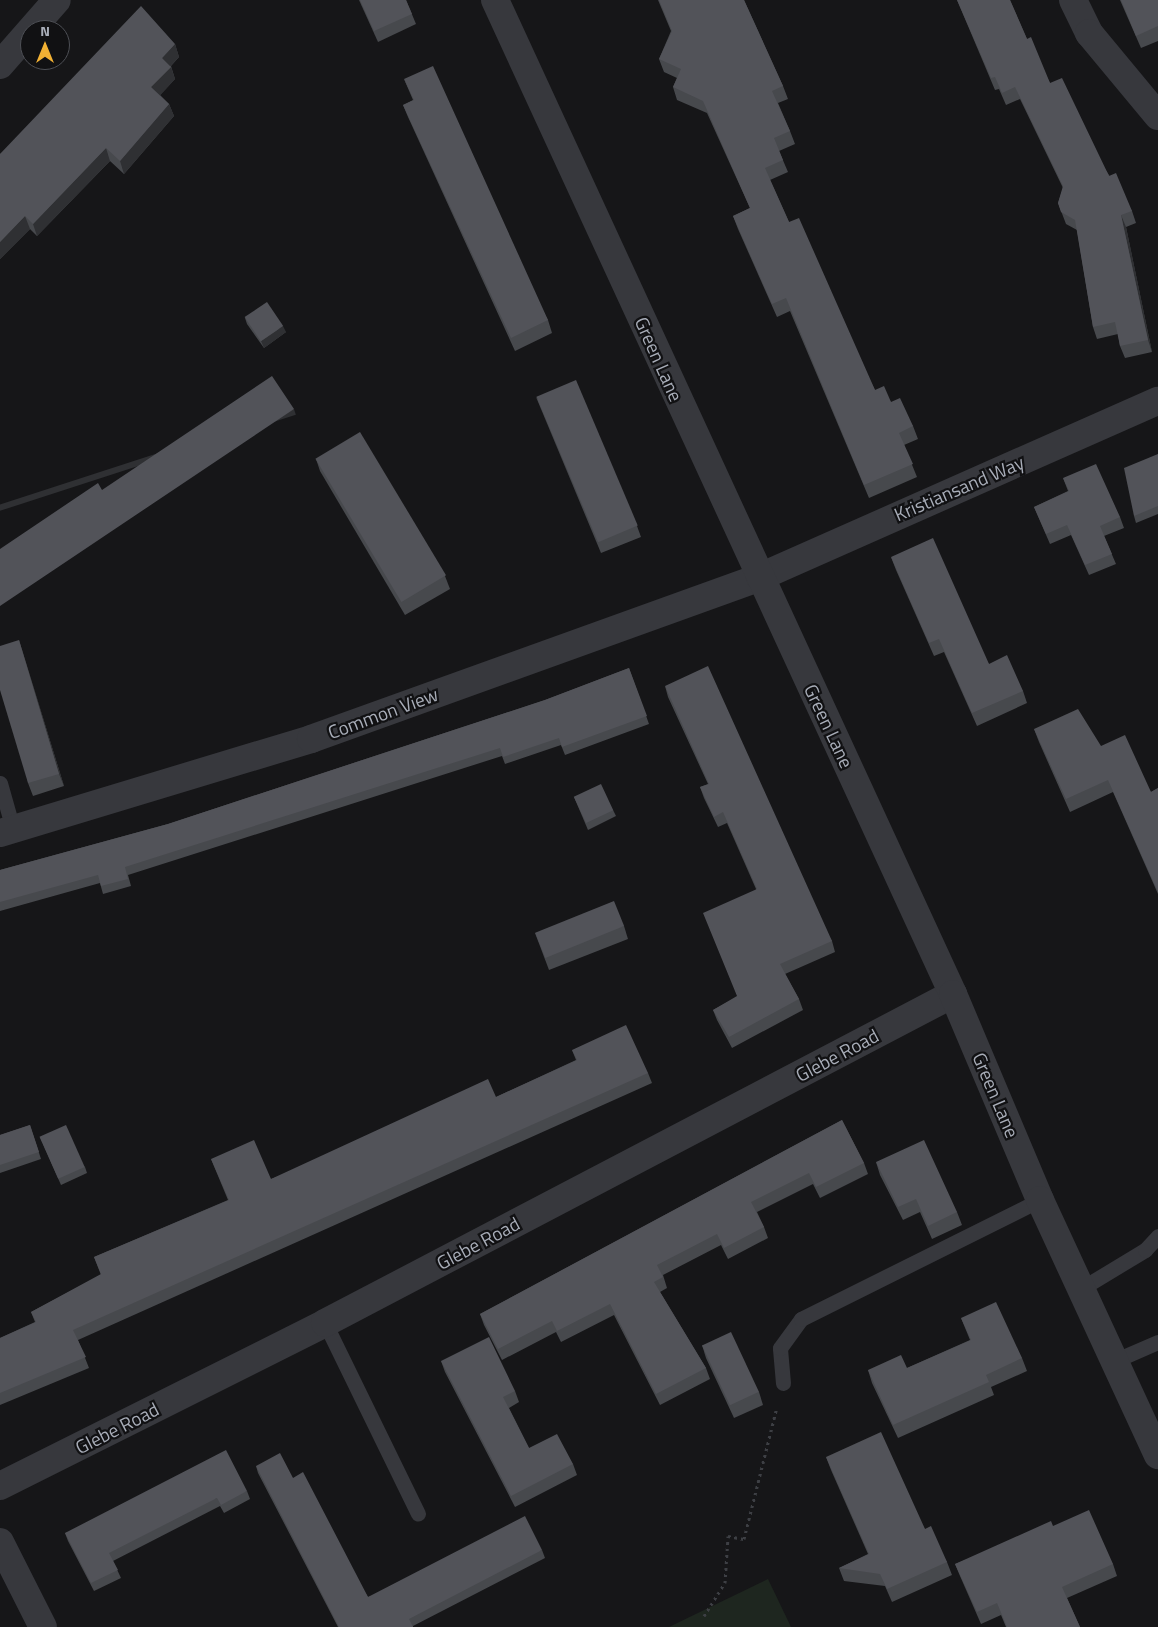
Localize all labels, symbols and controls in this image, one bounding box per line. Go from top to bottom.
north arrow [20,20,70,70]
text: N [40,20,50,41]
street label: Green Lane [630,313,688,405]
street label: Kristiansand Way [891,450,1027,526]
street label: Green Lane [800,680,858,772]
street label: Common View [325,683,441,743]
street label: Glebe Road [792,1024,882,1086]
street label: Green Lane [968,1049,1024,1141]
street label: Glebe Road [433,1212,523,1274]
street label: Glebe Road [71,1397,163,1459]

